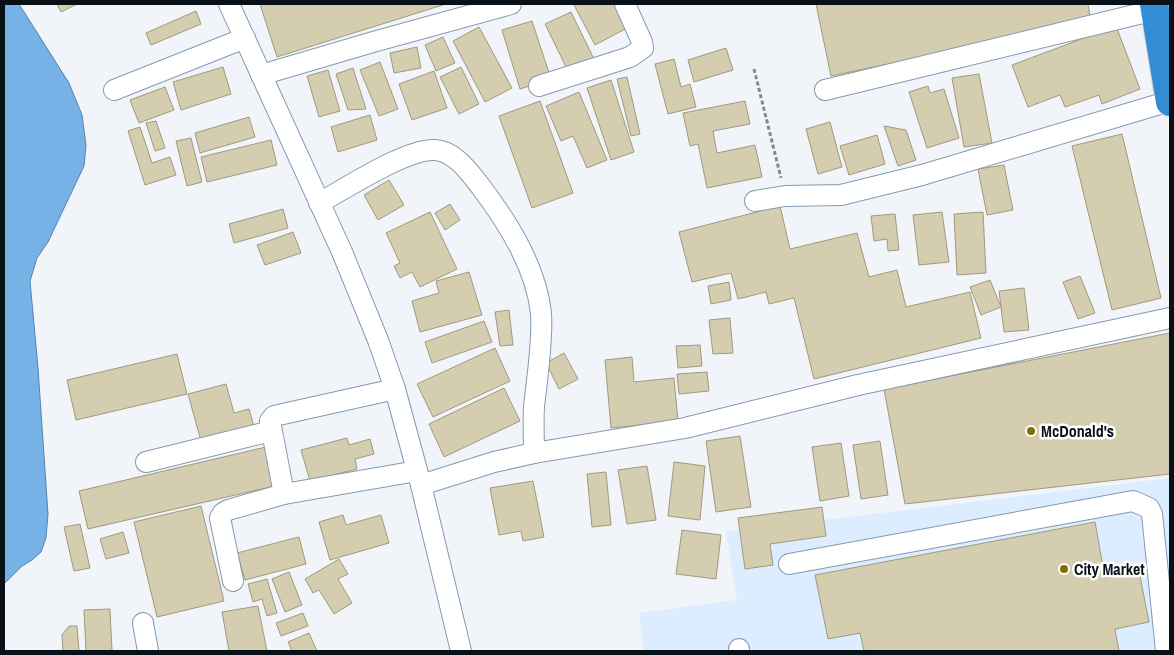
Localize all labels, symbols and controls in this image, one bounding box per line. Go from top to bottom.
place label: McDonald's [1041,420,1114,442]
marker: McDonald's [1025,425,1037,437]
place label: City Market [1074,558,1145,580]
marker: City Market [1058,563,1070,575]

